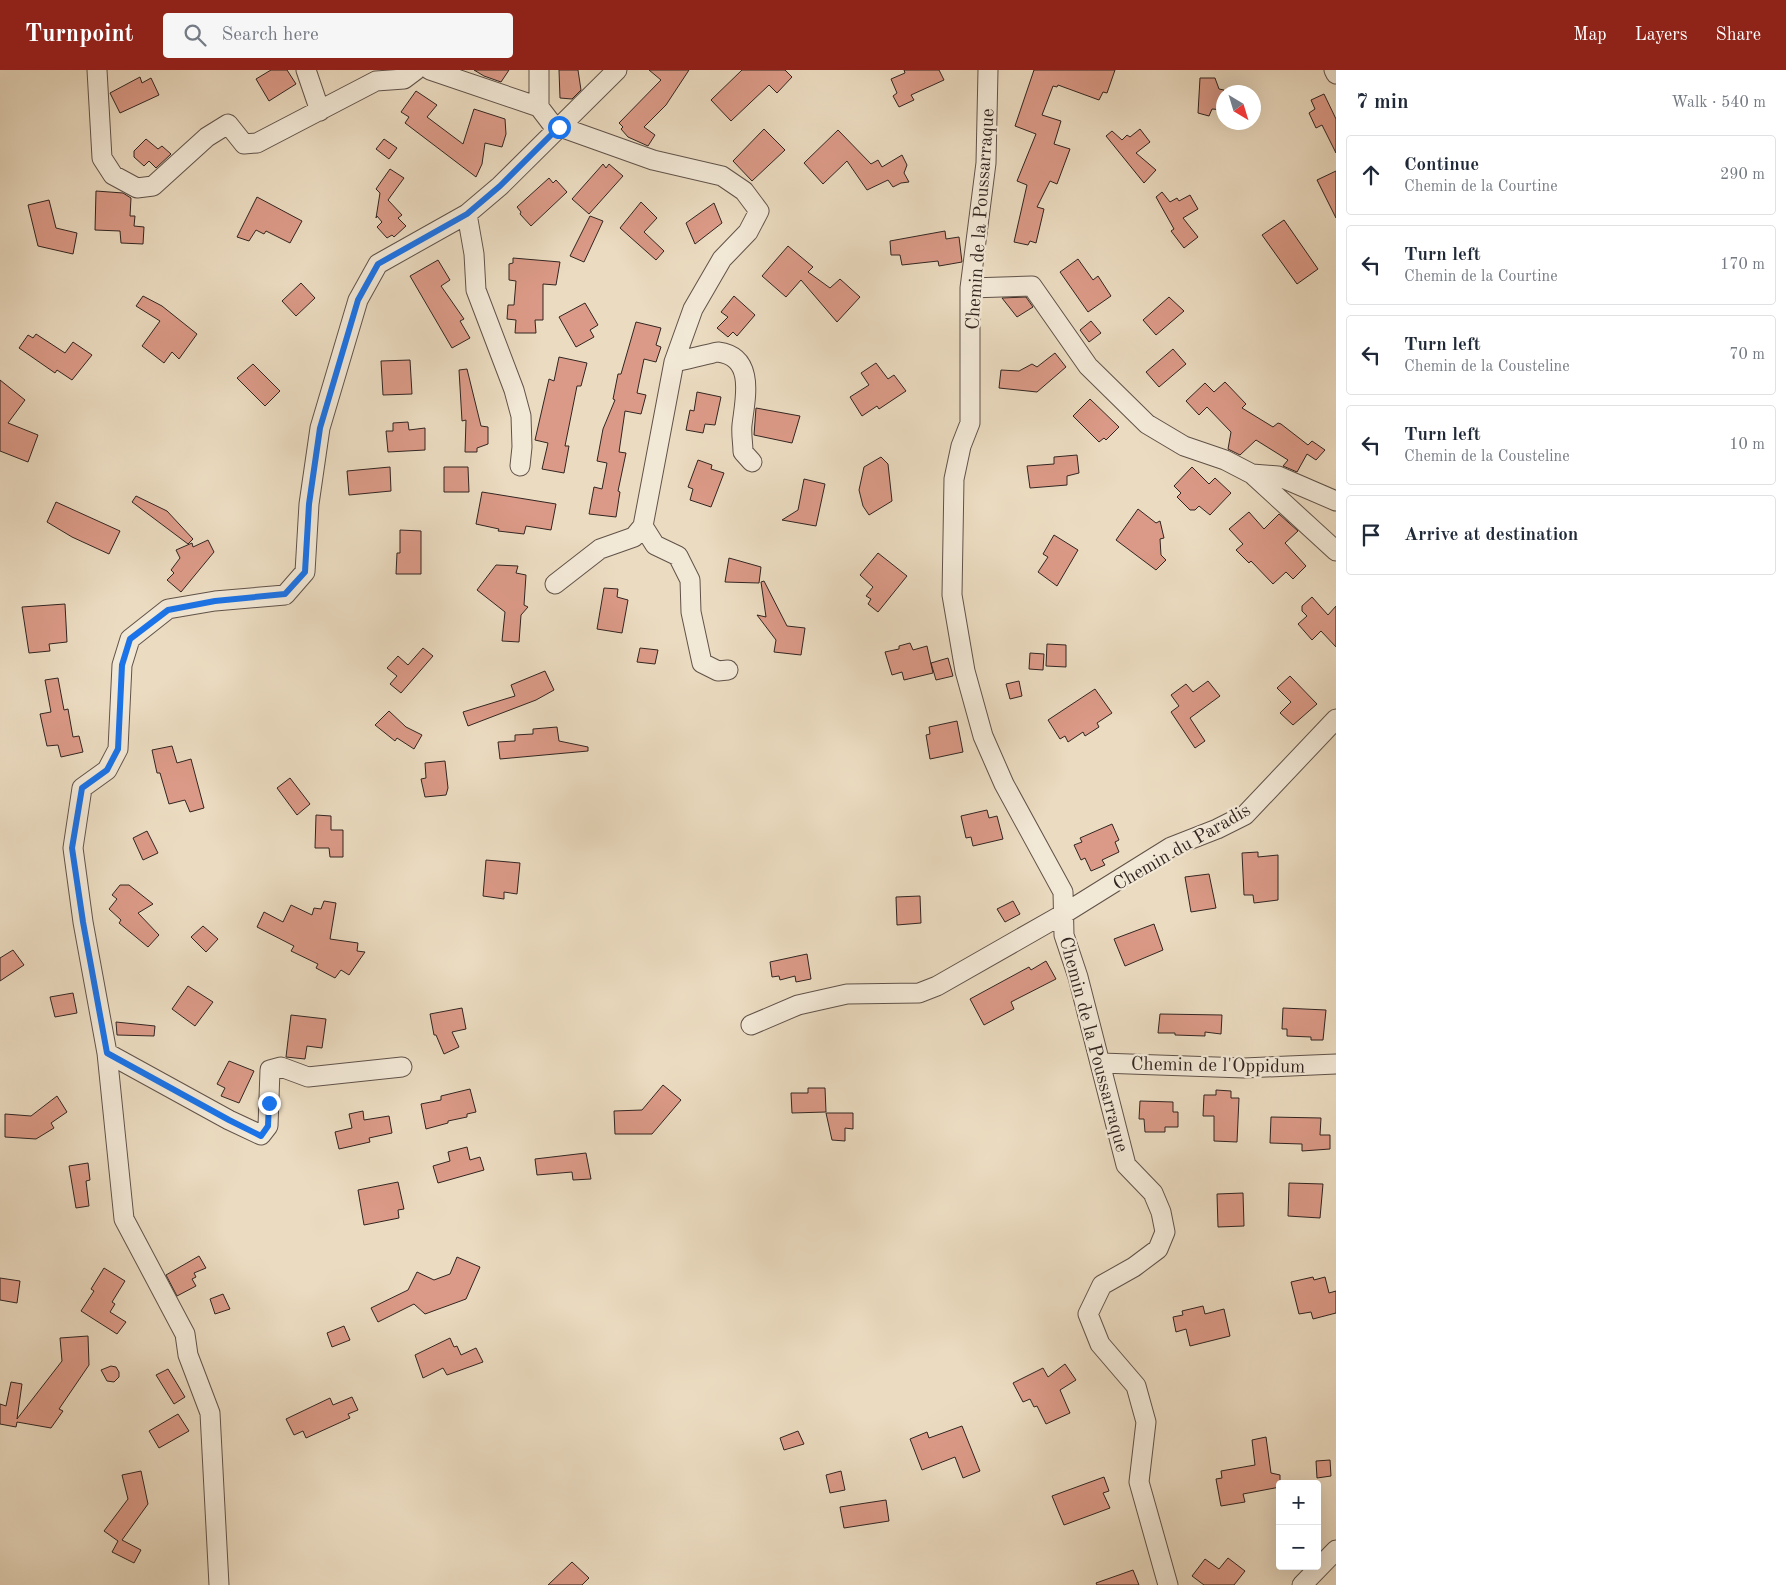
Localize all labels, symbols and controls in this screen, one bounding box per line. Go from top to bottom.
search box [163,13,513,58]
icon: search [181,21,209,49]
text: Turnpoint [25,23,133,47]
text: Search here [221,26,319,45]
text: Map [1573,26,1607,44]
text: Layers [1635,26,1687,44]
text: Share [1715,26,1761,44]
north arrow [1216,85,1261,130]
text: 7 min [1356,92,1409,113]
text: Walk · 540 m [1671,95,1766,111]
street label: Chemin de la Poussarraque [964,108,999,331]
route start [548,116,571,139]
text: Continue [1404,156,1479,175]
icon: ahead [1357,161,1385,189]
text: 290 m [1720,167,1765,183]
text: Chemin de la Courtine [1404,179,1558,195]
text: Turn left [1404,246,1481,265]
icon: left [1357,251,1385,279]
text: 170 m [1720,257,1765,273]
text: Chemin de la Courtine [1404,269,1558,285]
text: Turn left [1404,336,1481,355]
icon: left [1357,341,1385,369]
text: 70 m [1729,347,1765,363]
text: Chemin de la Cousteline [1404,359,1570,375]
text: Turn left [1404,426,1481,445]
icon: left [1357,431,1385,459]
text: 10 m [1729,437,1765,453]
text: Chemin de la Cousteline [1404,449,1570,465]
icon: arrive [1357,521,1385,549]
text: Arrive at destination [1404,526,1578,545]
street label: Chemin du Paradis [1110,801,1254,895]
street label: Chemin de la Poussarraque [1055,935,1131,1154]
street label: Chemin de l'Oppidum [1131,1055,1305,1078]
route end [258,1092,281,1115]
map controls [1276,1480,1321,1570]
button: + [1276,1480,1321,1525]
button: − [1276,1525,1321,1570]

